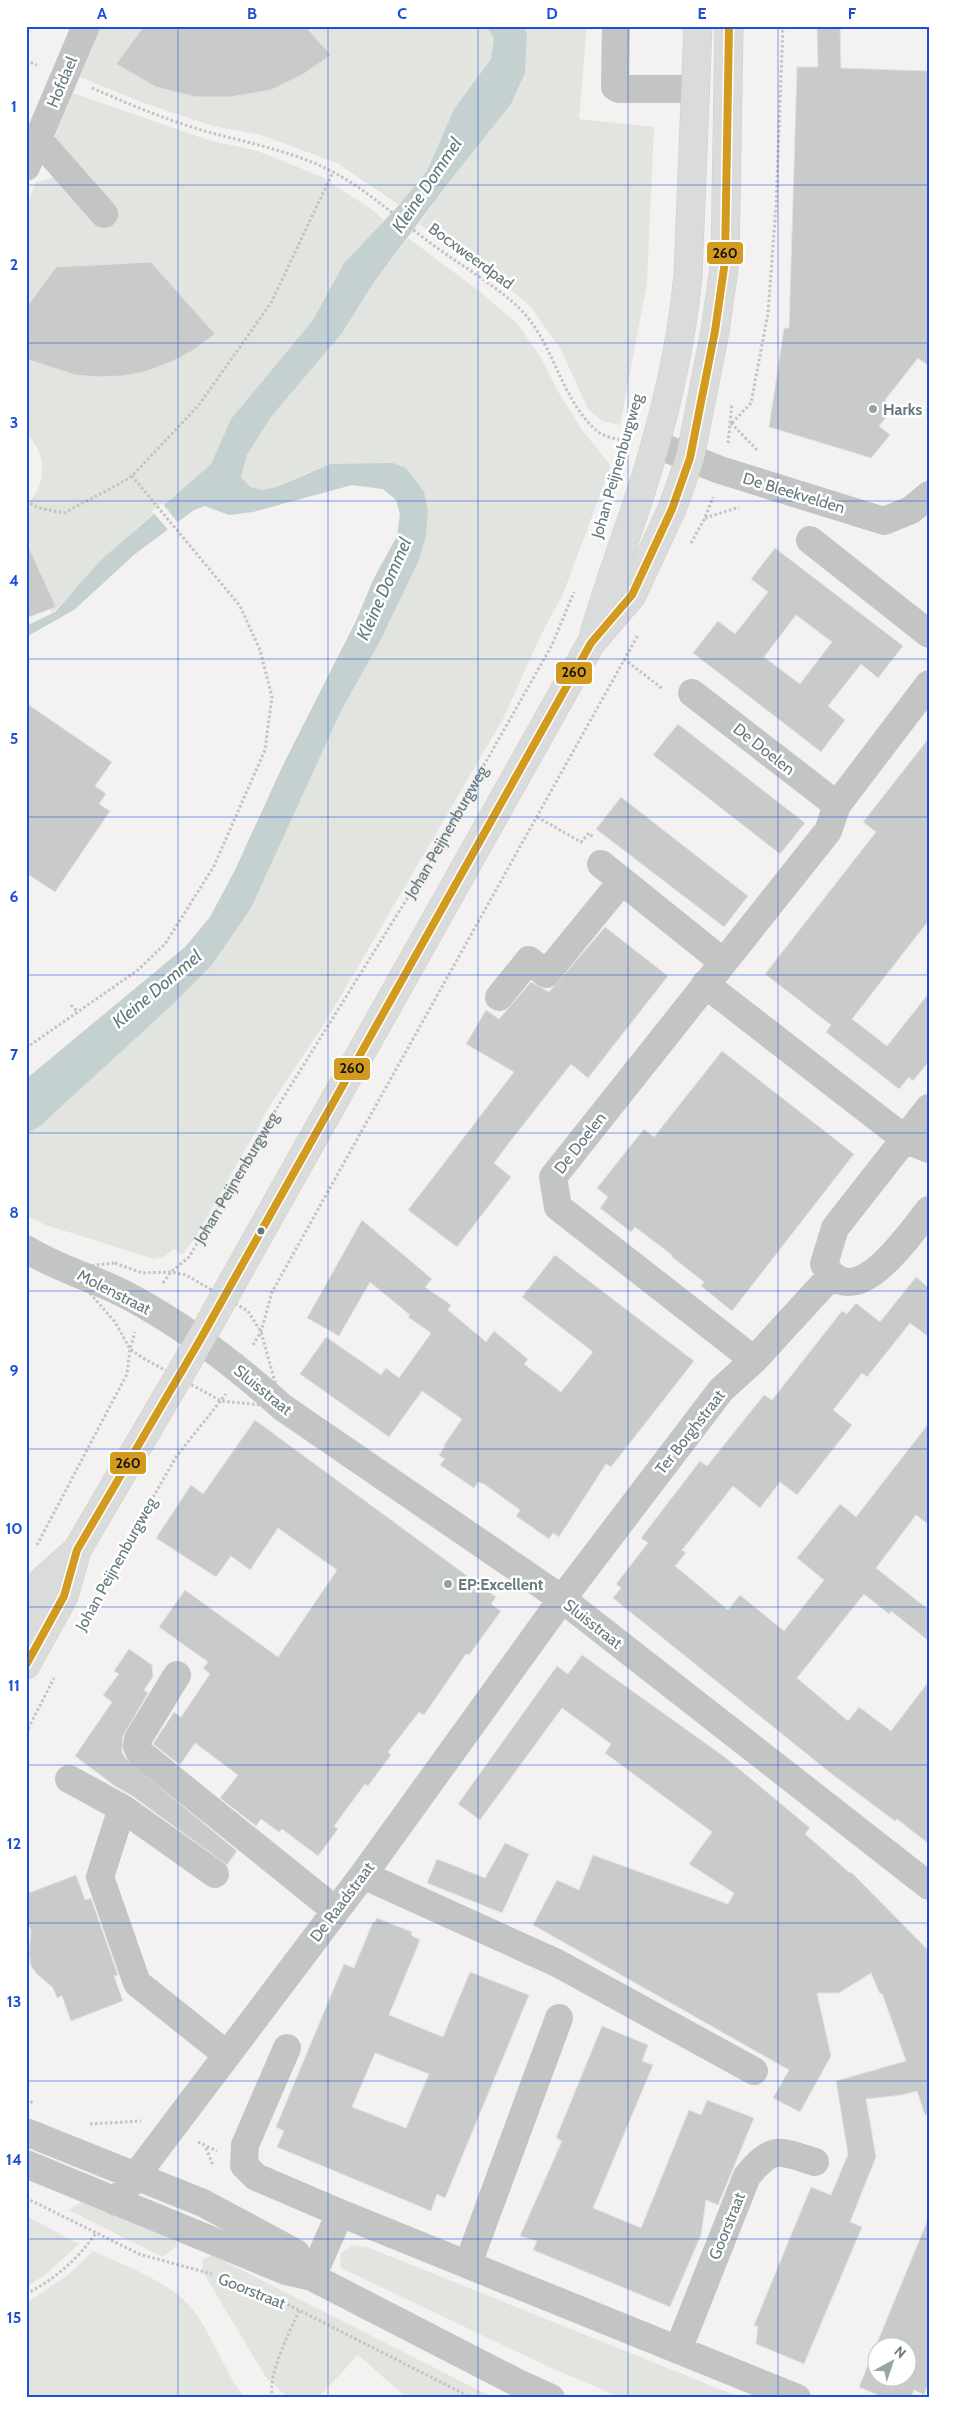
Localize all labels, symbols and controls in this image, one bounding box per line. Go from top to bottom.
text: A [97,4,107,23]
text: B [247,4,257,23]
text: C [397,4,407,23]
text: D [546,4,558,23]
text: E [697,4,707,23]
text: F [848,4,857,23]
street label: Hofdael [43,53,81,110]
text: 1 [11,97,17,116]
water label: Kleine Dommel [387,133,467,237]
street label: Bocxweerdpad [425,219,517,293]
line badge: 260 [706,241,744,265]
text: 260 [712,244,738,262]
text: 2 [10,255,18,274]
street label: Johan Peijnenburgweg [587,391,647,541]
place label: Harks [883,400,923,419]
marker: Harks [867,403,879,415]
text: 3 [10,413,18,432]
street label: De Bleekvelden [741,468,847,518]
water label: Kleine Dommel [352,534,417,644]
text: 4 [9,571,19,590]
line badge: 260 [555,661,593,685]
text: 260 [561,663,587,681]
street label: De Doelen [730,719,799,779]
text: 5 [10,729,18,748]
street label: Johan Peijnenburgweg [400,761,492,902]
text: 6 [10,887,19,906]
water label: Kleine Dommel [108,945,207,1033]
text: 7 [10,1045,19,1064]
line badge: 260 [333,1057,371,1081]
text: 260 [339,1059,365,1077]
street label: Johan Peijnenburgweg [189,1108,283,1248]
street label: De Doelen [550,1108,610,1177]
text: 8 [9,1203,19,1222]
unlabelled marker [256,1226,266,1236]
street label: Molenstraat [74,1265,154,1319]
text: 9 [10,1361,19,1380]
street label: Sluisstraat [230,1361,296,1419]
street label: Ter Borghstraat [651,1386,729,1478]
line badge: 260 [109,1451,147,1475]
text: 260 [115,1454,141,1472]
street label: Johan Peijnenburgweg [71,1493,161,1635]
text: 10 [5,1519,23,1538]
place label: EP:Excellent [458,1575,544,1594]
marker: EP:Excellent [442,1578,454,1590]
street label: Sluisstraat [560,1595,627,1653]
text: 11 [8,1676,20,1695]
text: 12 [7,1834,21,1853]
street label: De Raadstraat [306,1858,378,1946]
text: 13 [7,1992,21,2011]
text: 14 [6,2150,22,2169]
street label: Goorstraat [705,2189,749,2262]
street label: Goorstraat [216,2269,289,2313]
text: 15 [7,2308,21,2327]
north arrow [868,2336,918,2386]
text: N [891,2342,910,2362]

